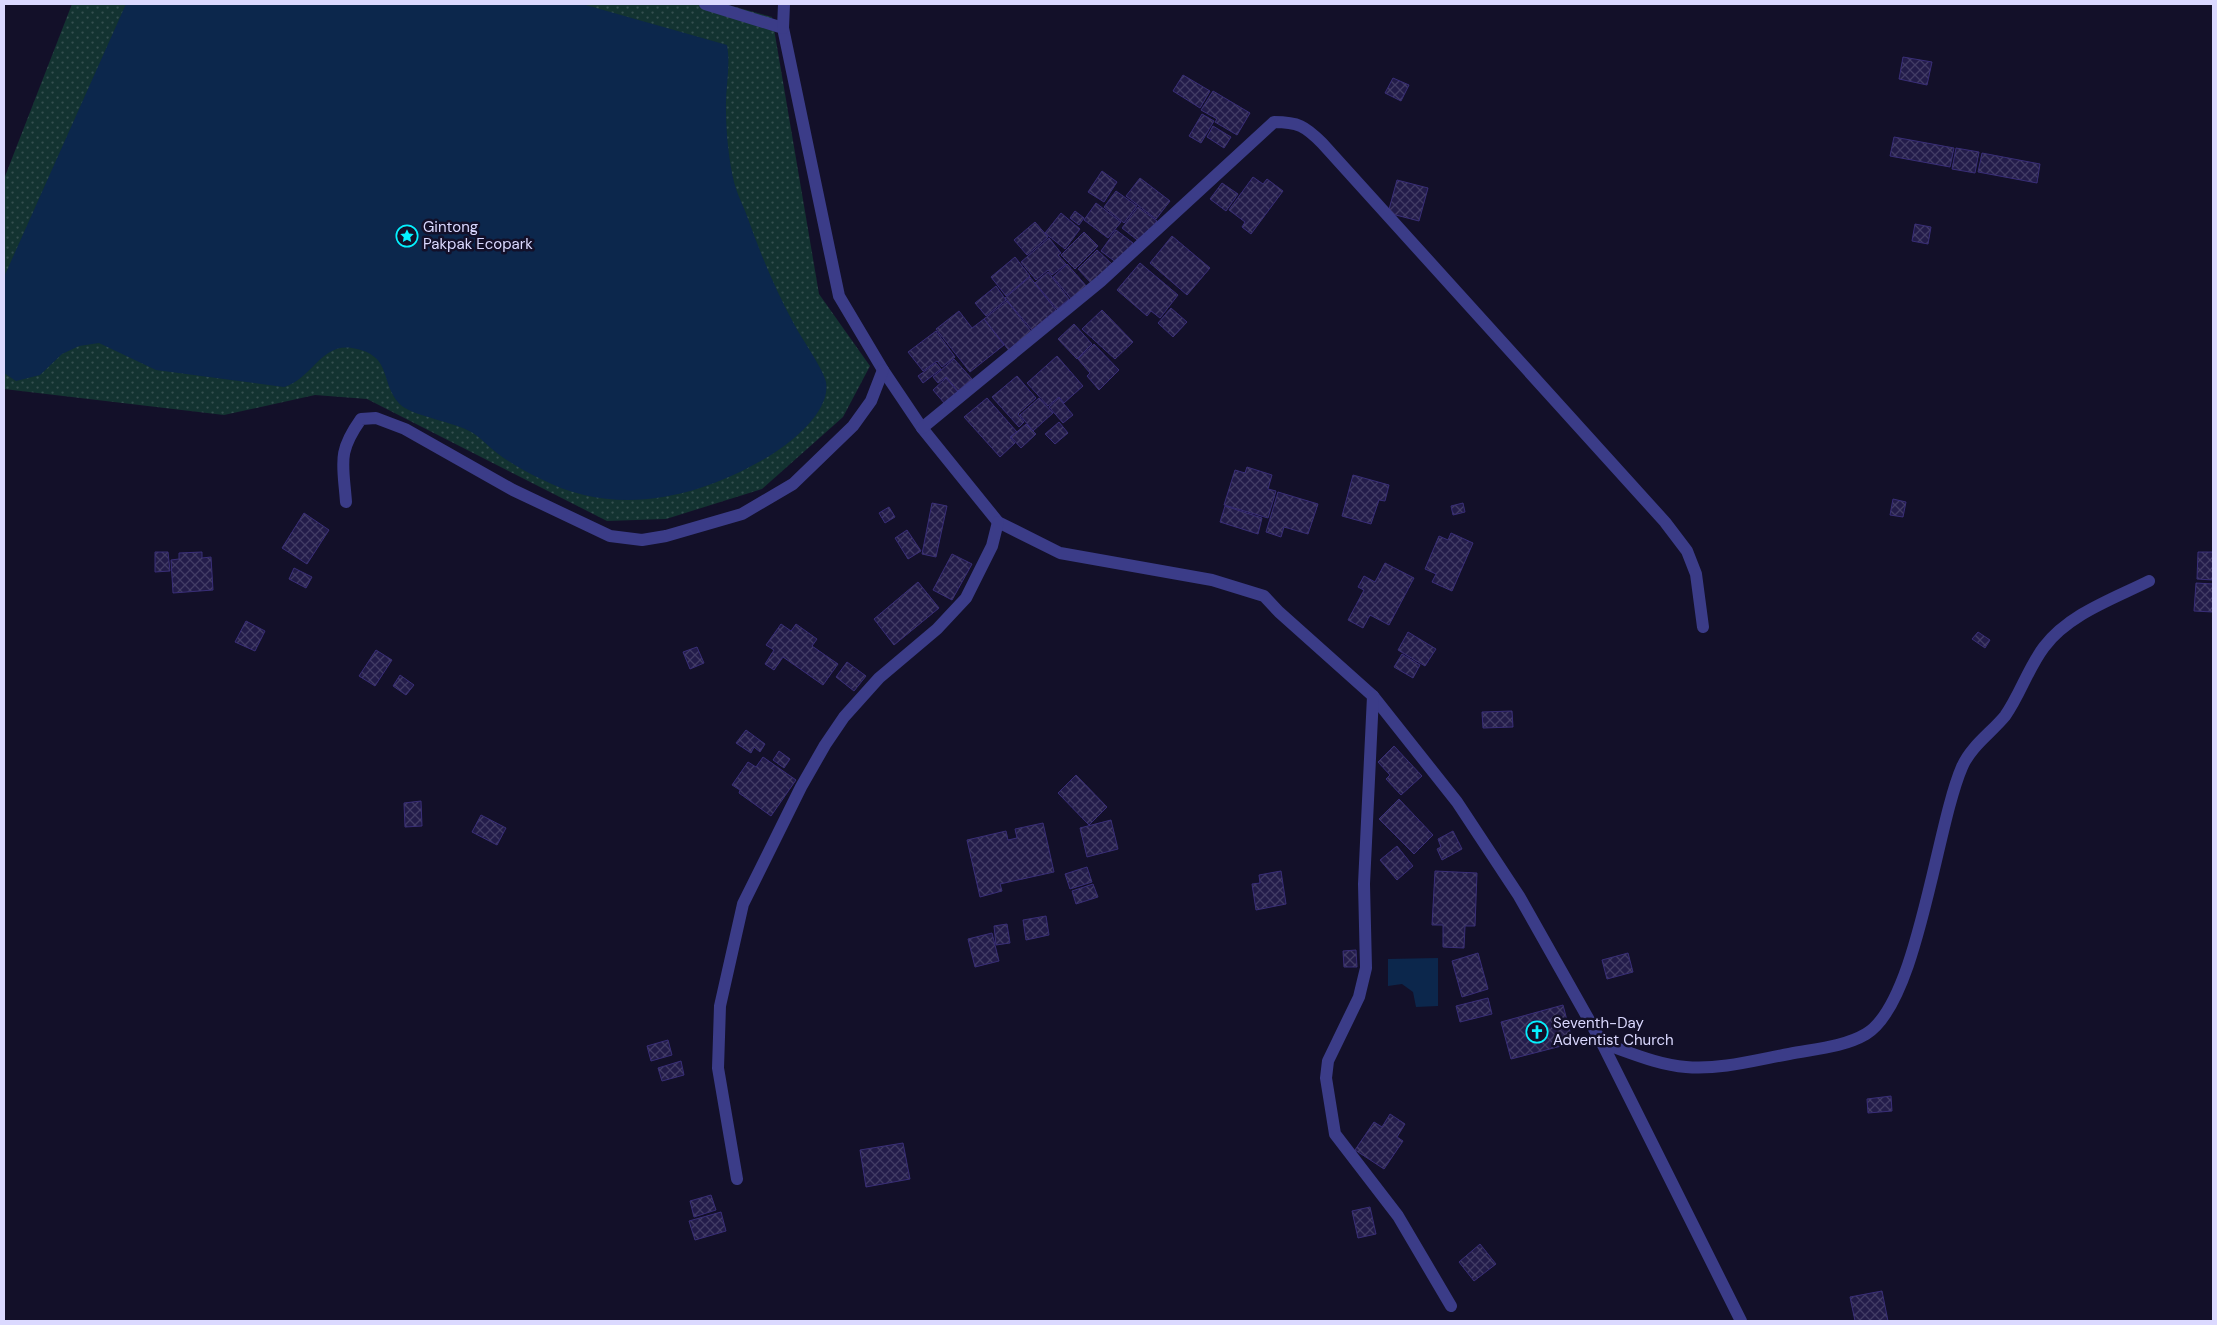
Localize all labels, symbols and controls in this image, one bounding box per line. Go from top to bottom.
place label: Gintong Pakpak Ecopark [423,217,533,254]
place icon: Gintong Pakpak Ecopark [395,224,419,248]
place label: Seventh-Day Adventist Church [1553,1013,1674,1050]
church icon: Seventh-Day Adventist Church [1525,1020,1549,1044]

